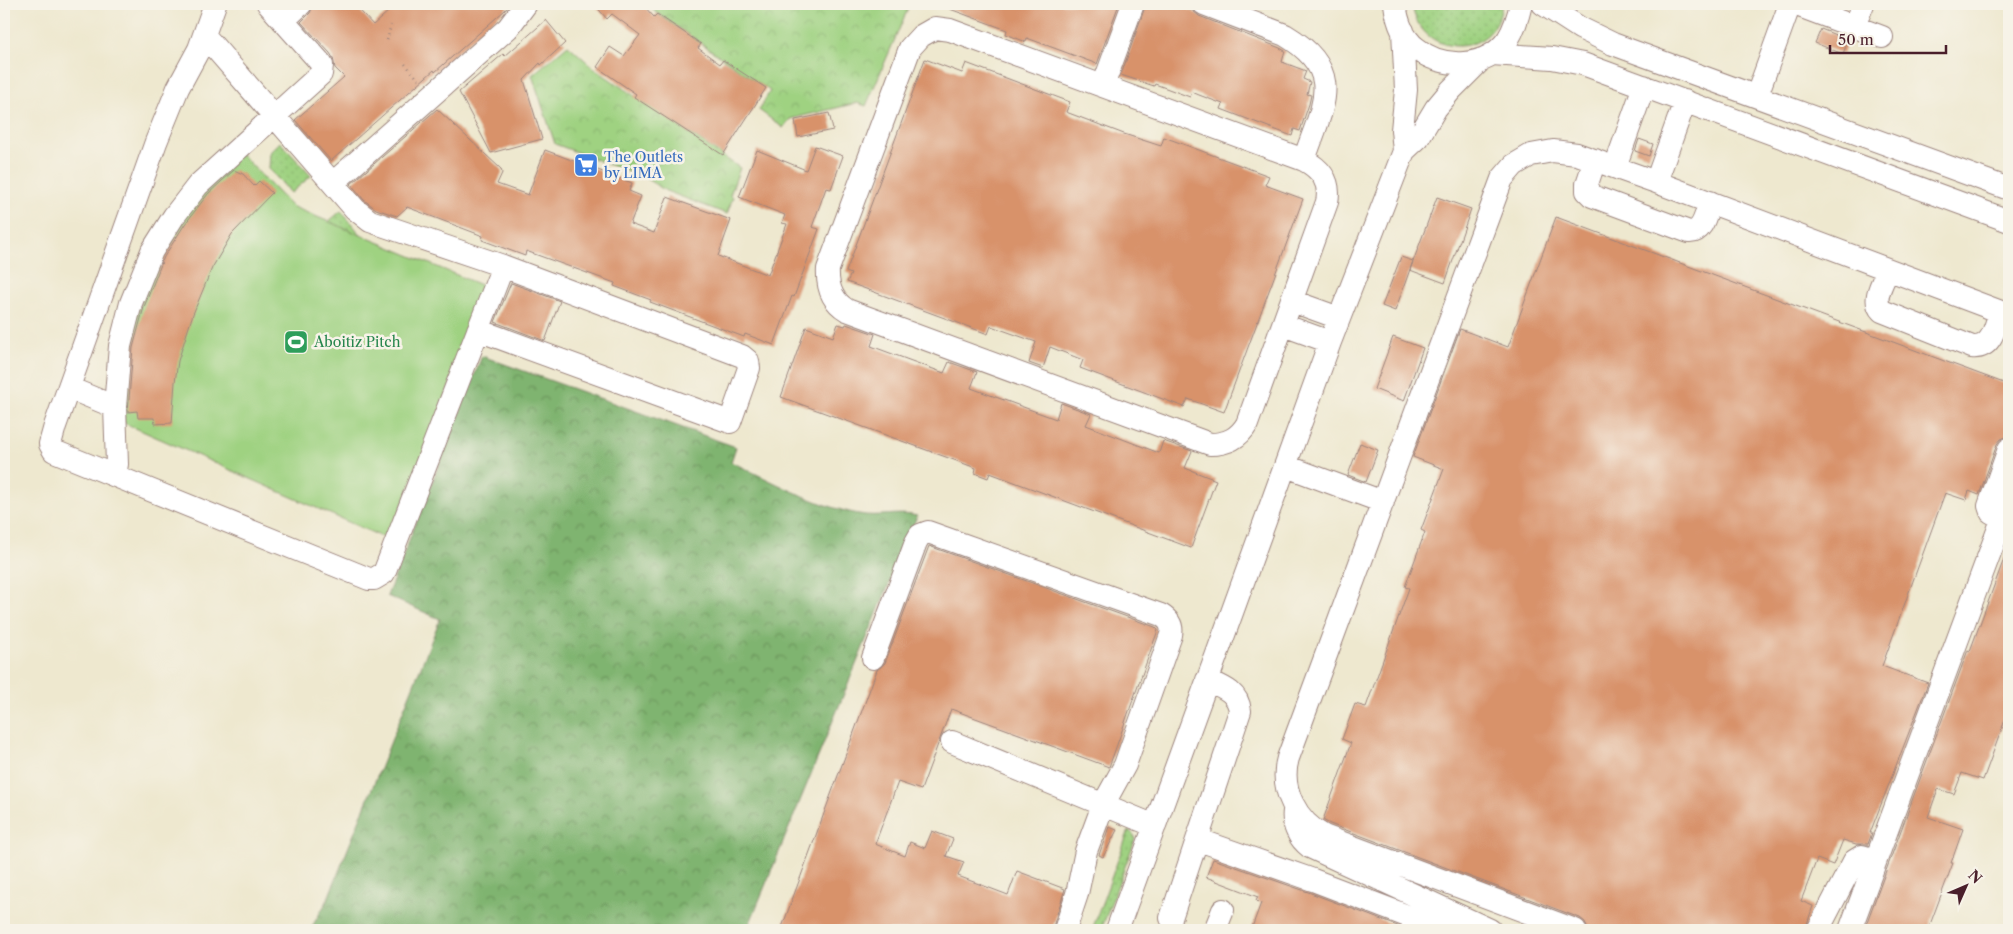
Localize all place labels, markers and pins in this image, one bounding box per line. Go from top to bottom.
place label: The Outlets by LIMA [604,148,683,182]
supermarket icon: The Outlets by LIMA [573,152,599,178]
sports icon: Aboitiz Pitch [283,329,309,355]
place label: Aboitiz Pitch [313,333,401,351]

